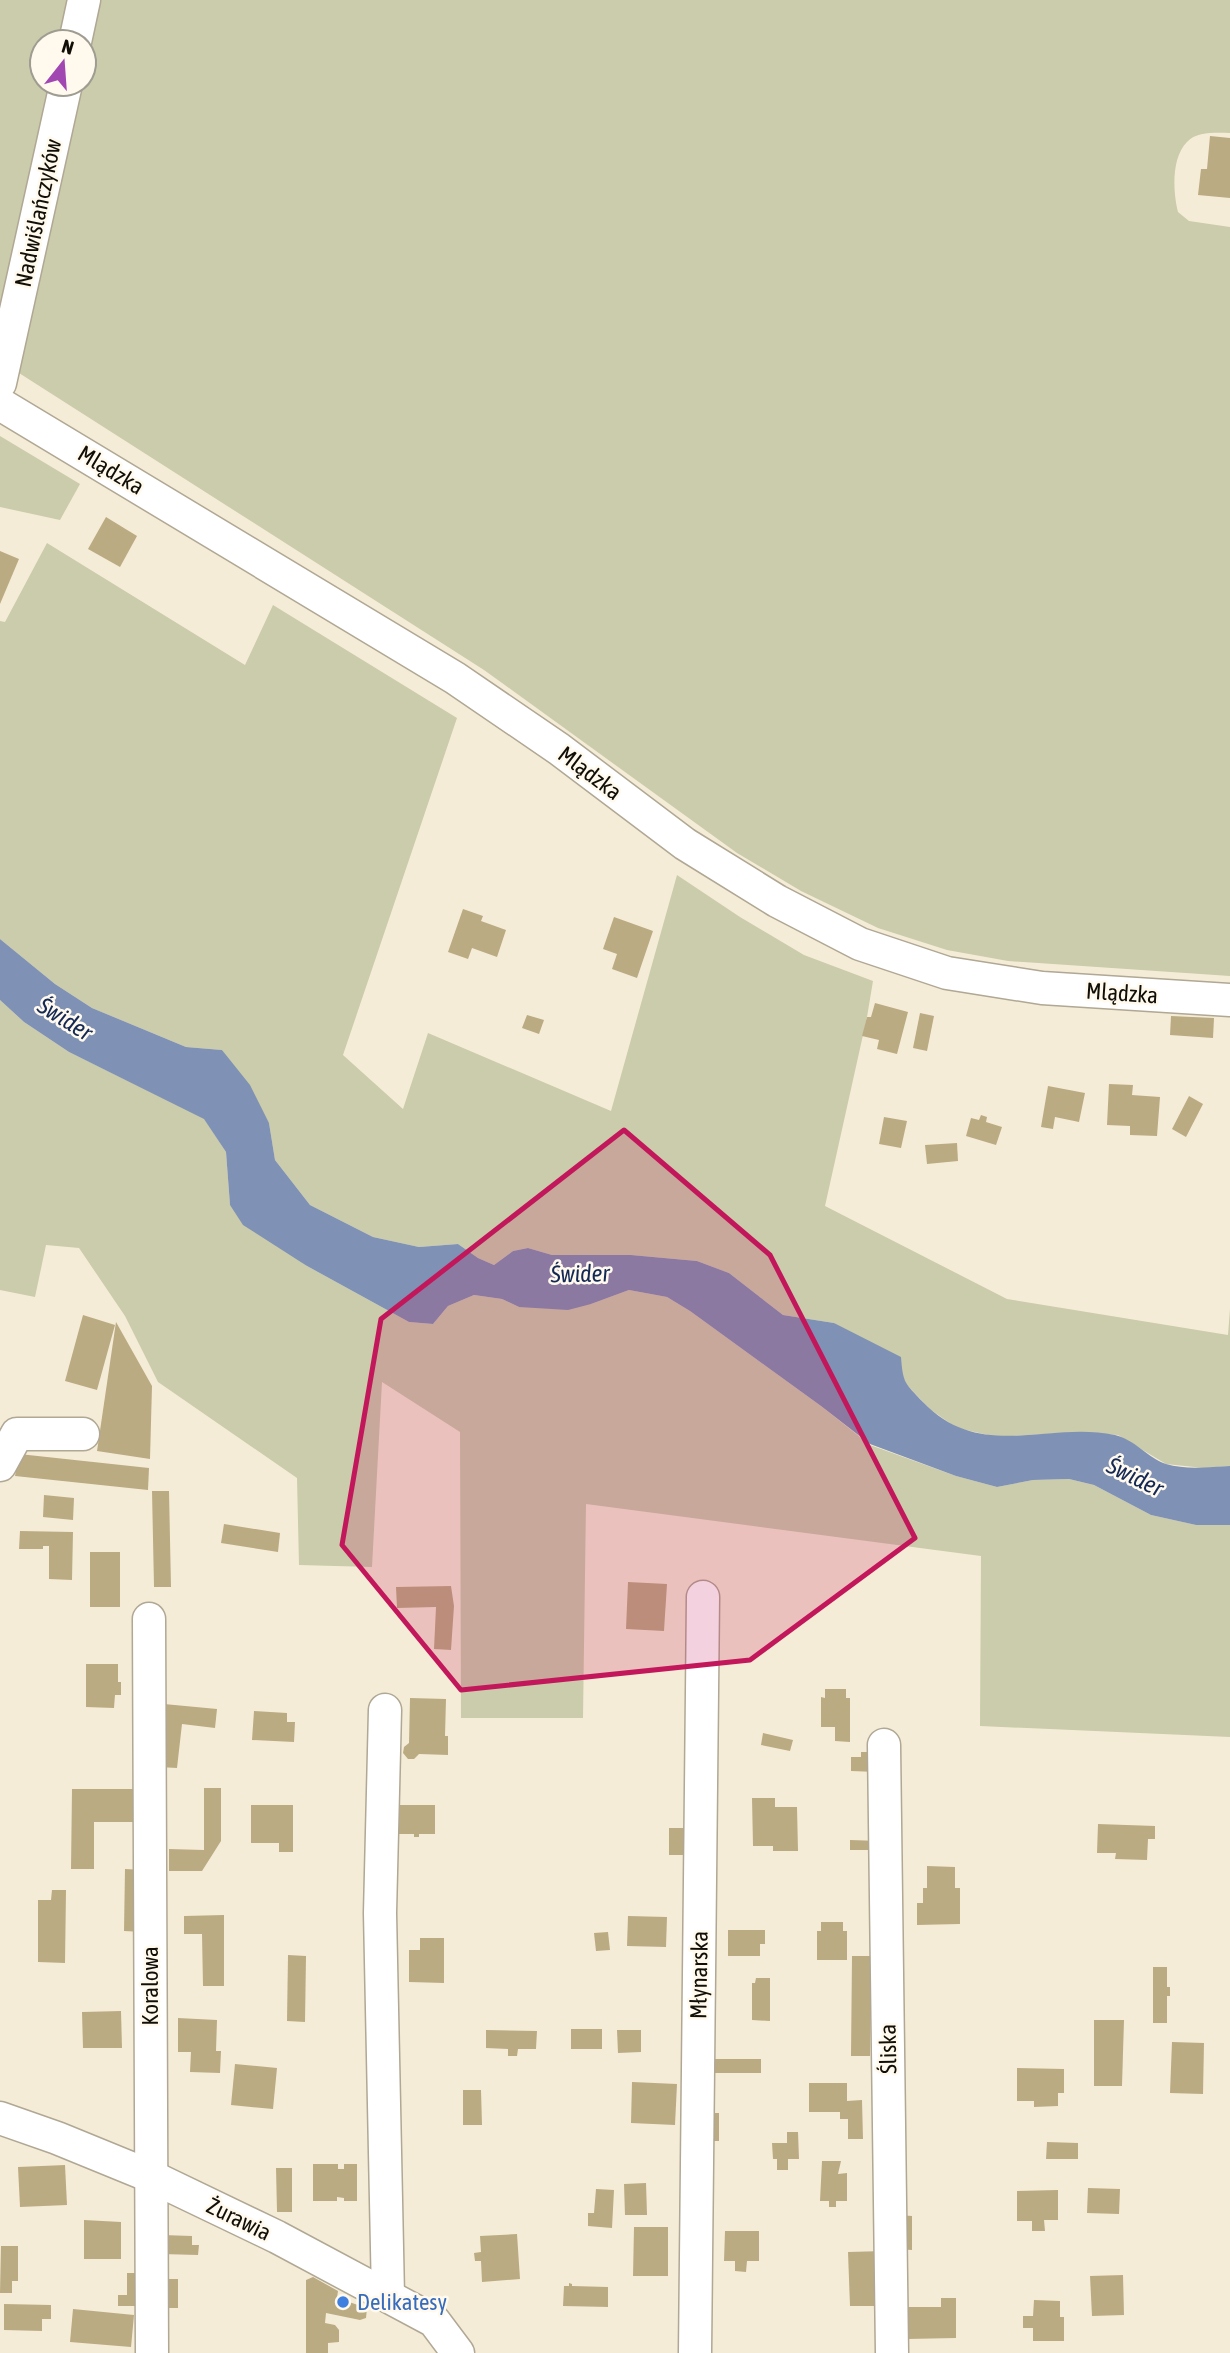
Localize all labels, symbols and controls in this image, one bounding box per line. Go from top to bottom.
north arrow [28,28,98,98]
text: N [59,35,77,59]
street label: Nadwiślańczyków [10,136,66,289]
street label: Mlądzka [73,440,149,500]
street label: Mlądzka [553,741,627,805]
street label: Mlądzka [1085,978,1159,1008]
water label: Świder [32,991,98,1046]
water label: Świder [549,1259,611,1288]
water label: Świder [1102,1451,1168,1502]
street label: Młynarska [685,1931,713,2019]
street label: Koralowa [137,1946,163,2026]
street label: Śliska [875,2024,901,2074]
street label: Żurawia [203,2192,275,2246]
place label: Delikatesy [357,2289,447,2315]
marker: Delikatesy [335,2294,351,2310]

